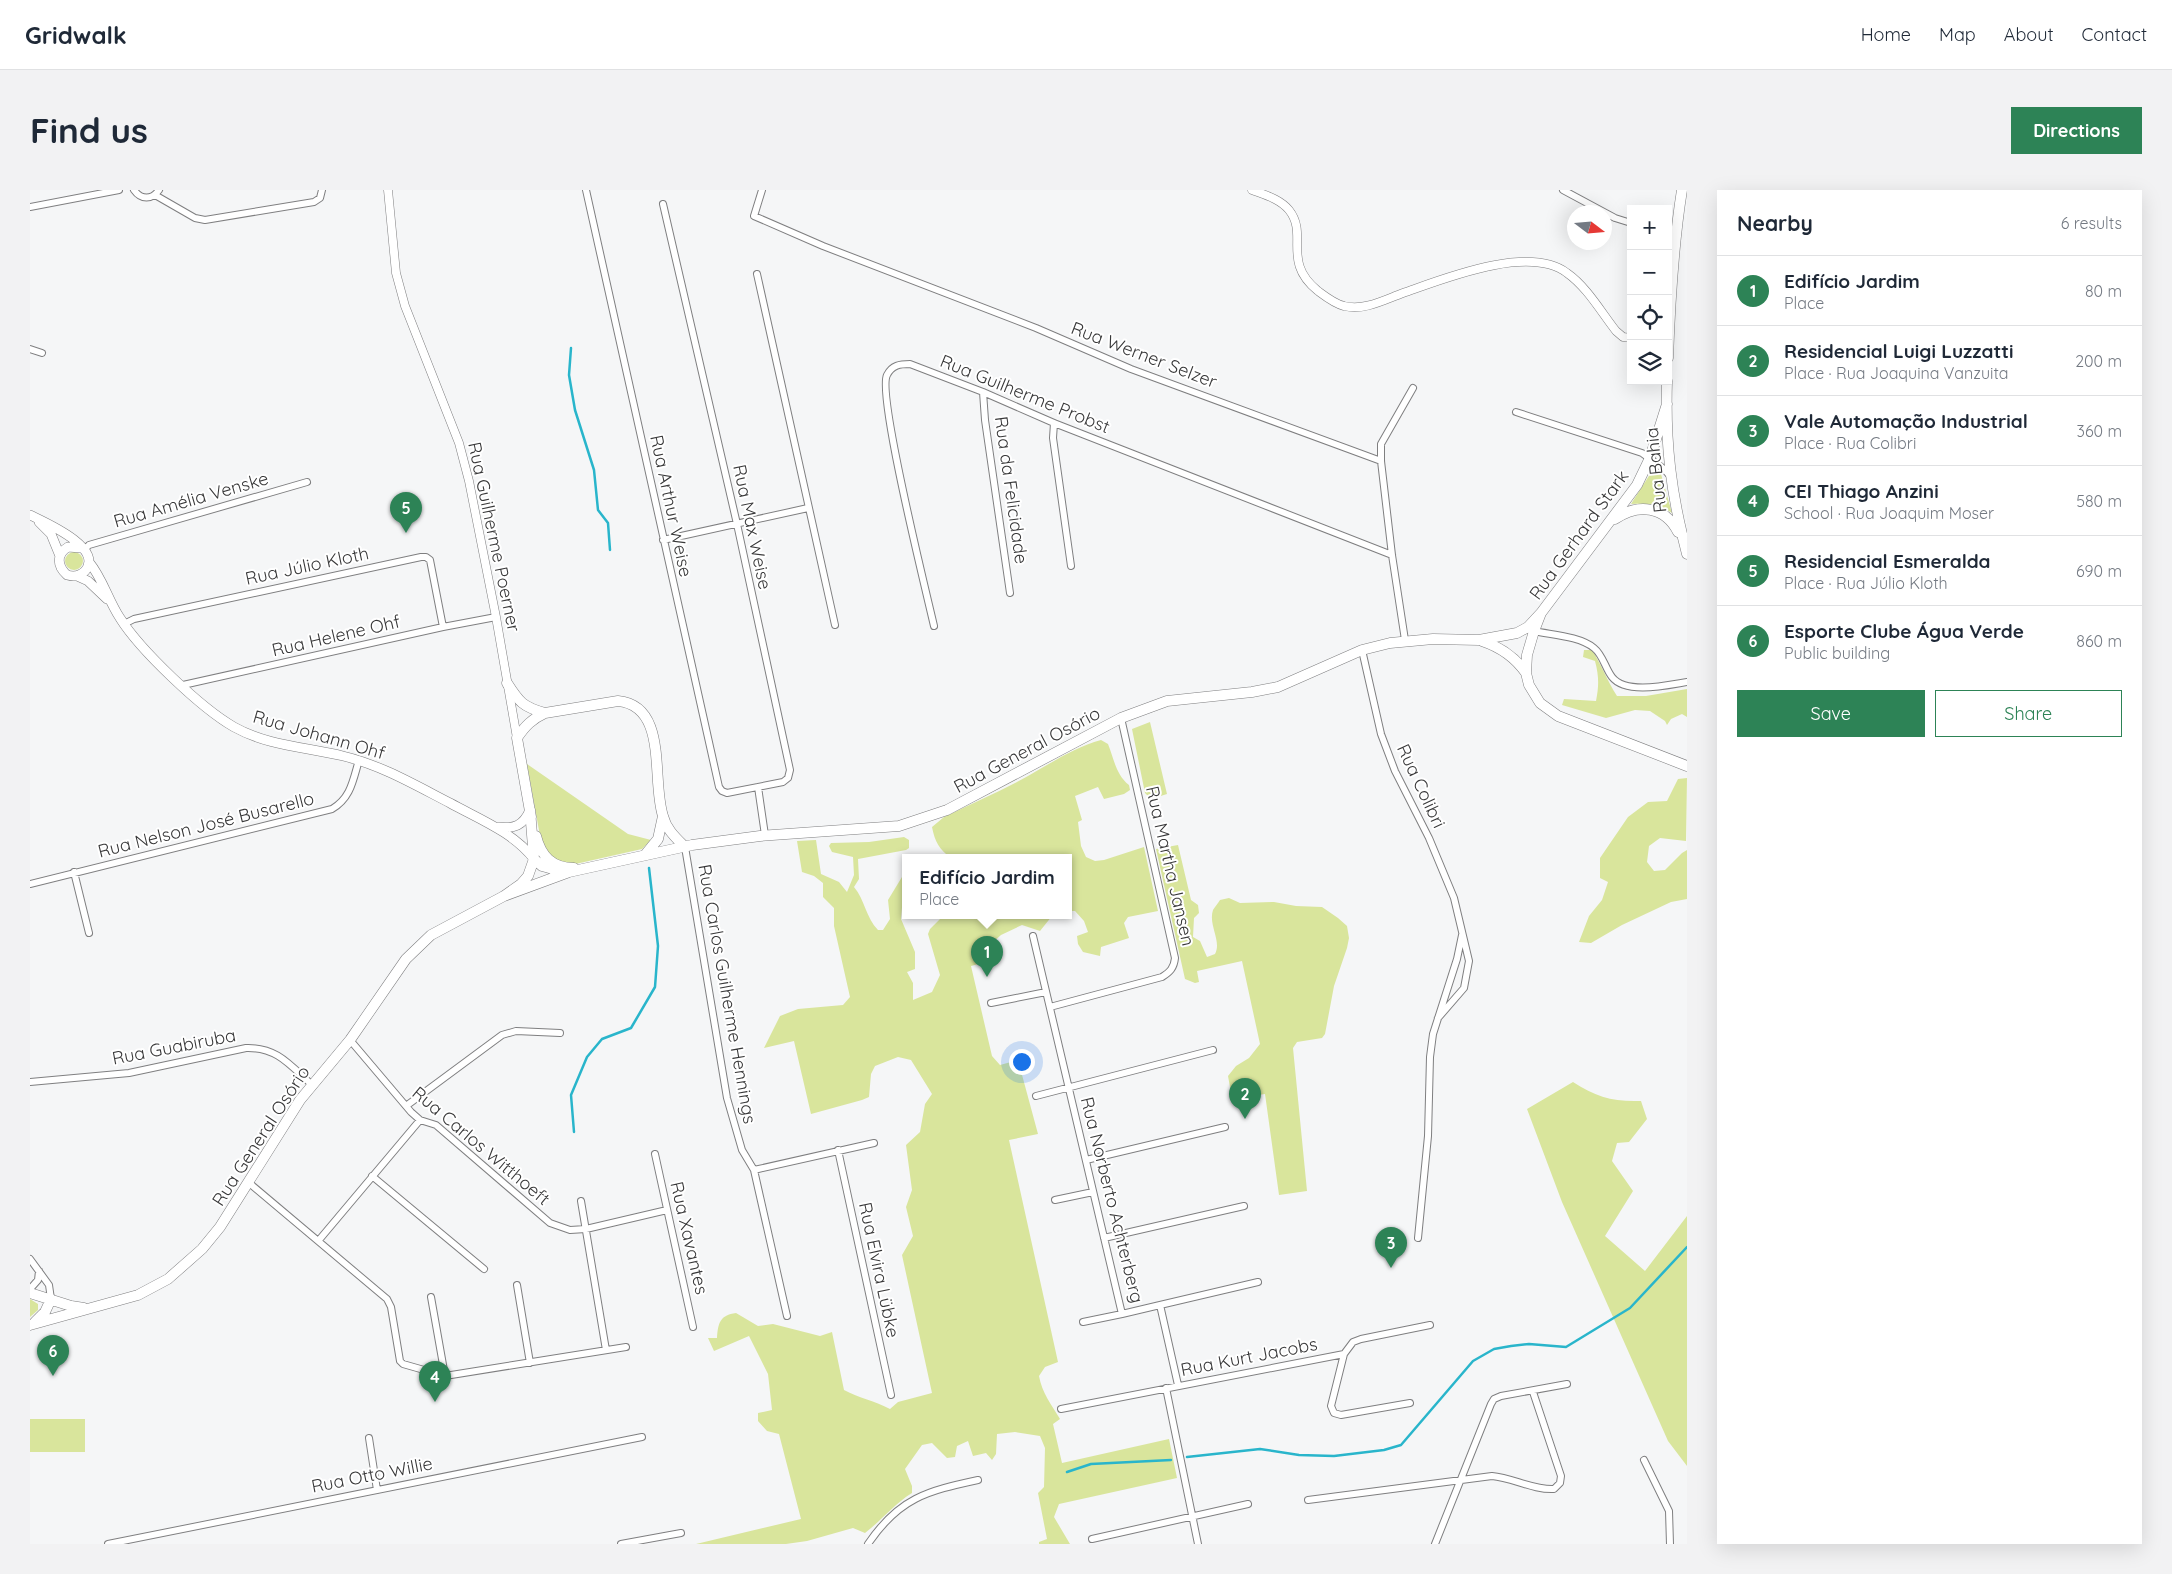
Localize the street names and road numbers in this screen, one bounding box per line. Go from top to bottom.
street label: Rua Werner Selzer [1068,316,1220,393]
street label: Rua Guilherme Probst [937,349,1113,438]
street label: Rua da Felicidade [990,415,1033,565]
street label: Rua Bahia [1640,426,1671,514]
street label: Rua Arthur Weise [645,433,698,579]
street label: Rua Guilherme Poerner [463,440,526,634]
street label: Rua Max Weise [728,462,777,591]
street label: Rua Gerhard Stark [1524,465,1633,604]
street label: Rua Amélia Venske [111,466,271,533]
street label: Rua Júlio Kloth [243,541,371,590]
street label: Rua Helene Ohf [269,609,403,661]
street label: Rua General Osório [950,701,1104,798]
street label: Rua Johann Ohf [250,705,388,765]
street label: Rua Colibri [1392,740,1451,832]
street label: Rua Martha Jansen [1141,784,1200,948]
street label: Rua Nelson José Busarello [95,787,316,863]
street label: Rua Carlos Guilherme Hennings [693,862,762,1125]
street label: Rua Guabiruba [110,1023,238,1070]
street label: Rua General Osório [207,1061,315,1210]
street label: Rua Carlos Witthoeft [408,1081,555,1210]
street label: Rua Norberto Achterberg [1076,1094,1149,1305]
street label: Rua Xavantes [665,1179,714,1296]
street label: Rua Elvira Lübke [854,1200,905,1340]
street label: Rua Kurt Jacobs [1179,1332,1319,1381]
street label: Rua Otto Willie [309,1451,435,1498]

